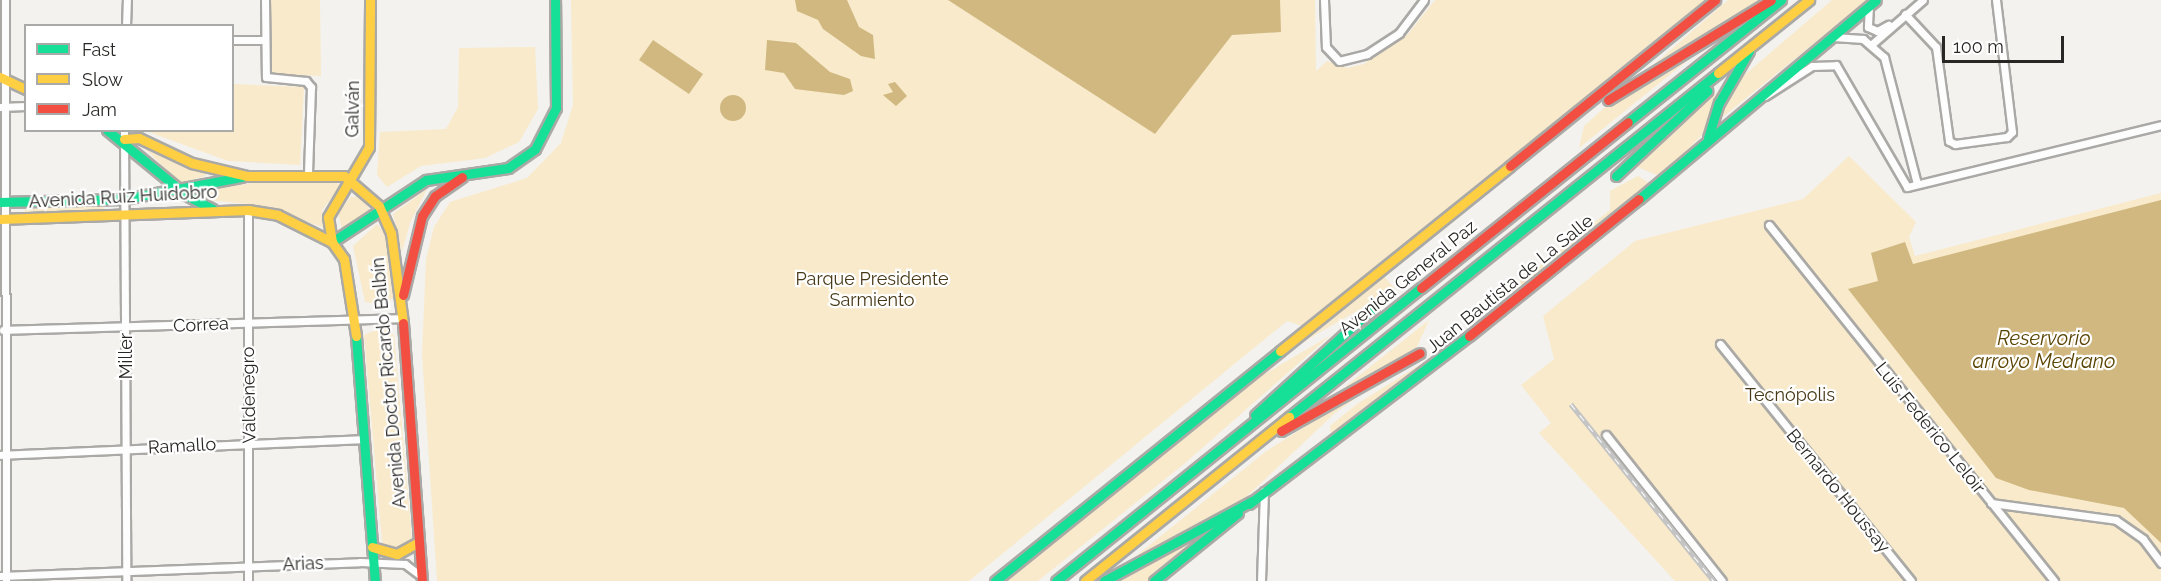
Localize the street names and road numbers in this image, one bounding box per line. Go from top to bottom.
street label: Galván [342,80,364,138]
street label: Avenida Ruiz Huidobro [28,181,218,213]
street label: Juan Bautista de La Salle [1422,210,1598,358]
street label: Avenida General Paz [1335,216,1481,340]
street label: Avenida Doctor Ricardo Balbín [367,256,411,510]
street label: Correa [173,313,229,337]
street label: Miller [115,333,137,379]
street label: Valdenegro [237,346,261,444]
street label: Luis Federico Leloir [1870,358,1990,498]
street label: Bernardo Houssay [1781,425,1895,557]
street label: Ramallo [147,433,217,459]
street label: Arias [282,552,324,576]

